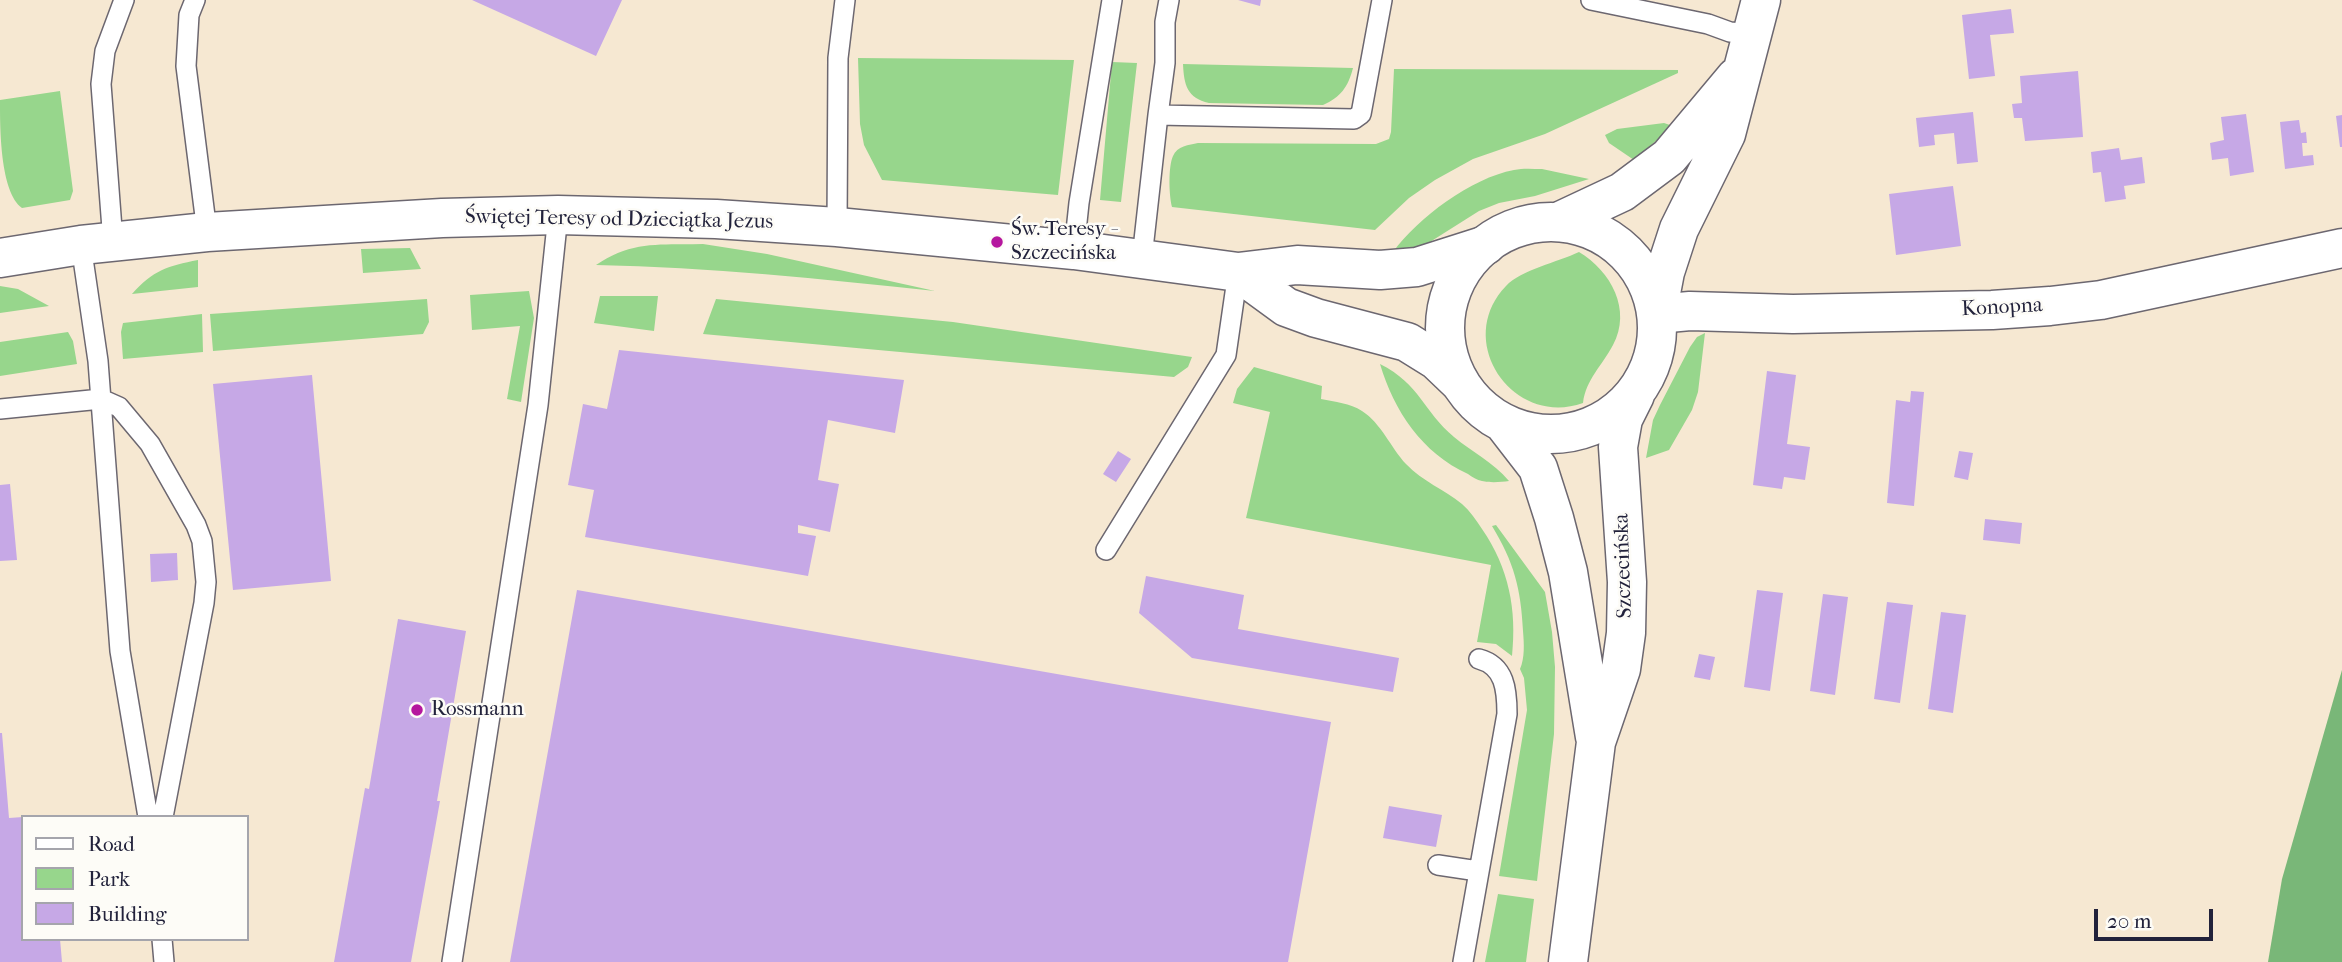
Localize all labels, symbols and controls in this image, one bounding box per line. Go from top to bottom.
street label: Świętej Teresy od Dzieciątka Jezus [465,205,773,235]
place label: Św. Teresy - Szczecińska [1011,217,1116,267]
marker: Św. Teresy - Szczecińska [989,234,1005,250]
street label: Konopna [1961,293,2043,323]
street label: Szczecińska [1610,513,1638,619]
place label: Rossmann [431,697,524,723]
marker: Rossmann [409,702,425,718]
legend [21,815,248,941]
text: Road [88,832,135,856]
text: Park [88,867,130,891]
scale bar [2097,895,2216,939]
text: Building [88,902,166,926]
text: 20 m [2107,909,2151,933]

